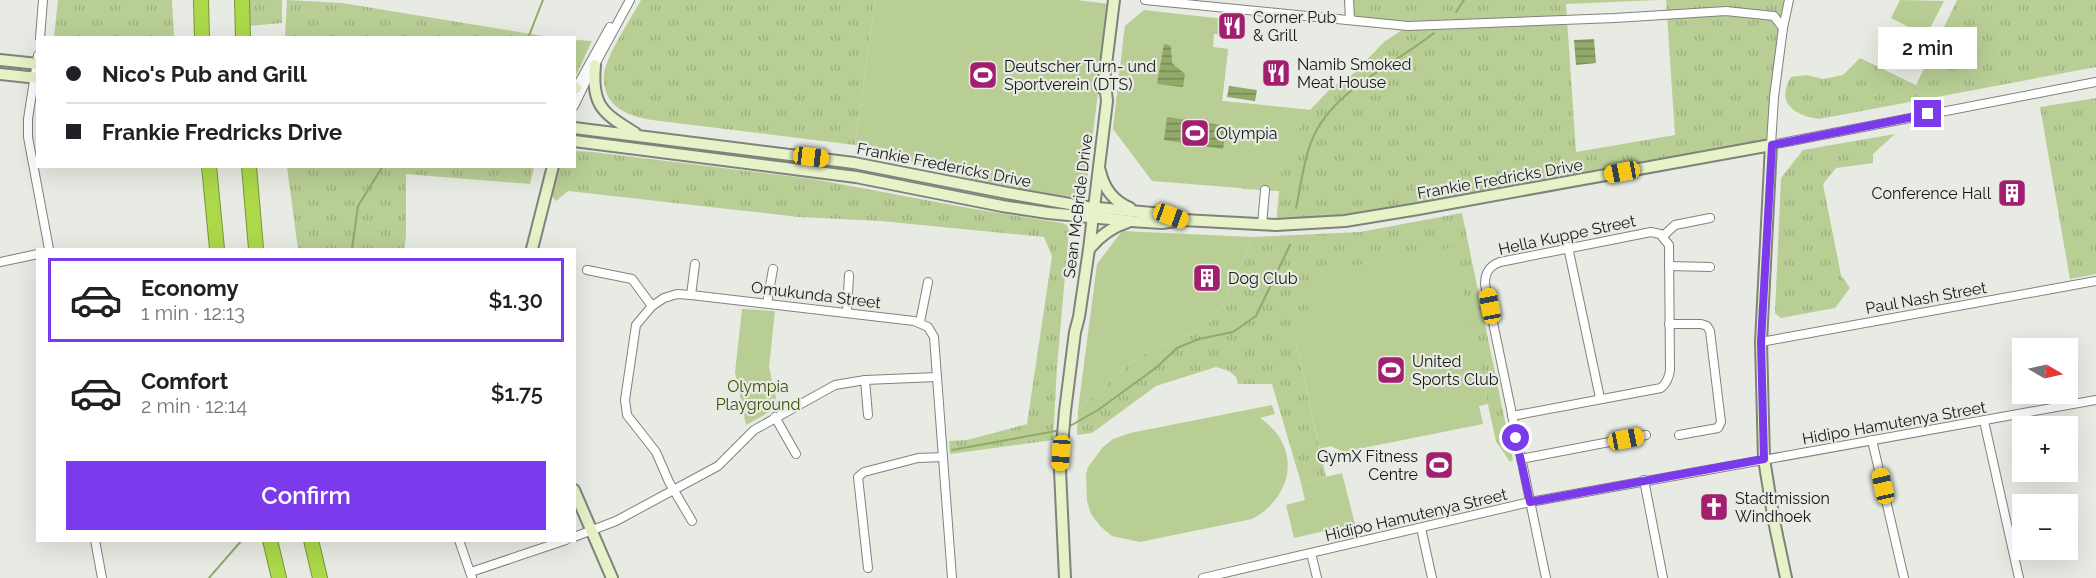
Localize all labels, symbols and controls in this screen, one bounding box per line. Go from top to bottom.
place label: Corner Pub & Grill [1253,8,1337,45]
restaurant icon: Corner Pub & Grill [1216,10,1248,42]
callout: 2 min [1878,27,1978,69]
text: 2 min [1902,36,1953,60]
place label: Namib Smoked Meat House [1297,55,1412,92]
place label: Deutscher Turn- und Sportverein (DTS) [1004,57,1156,94]
restaurant icon: Namib Smoked Meat House [1260,57,1292,89]
sports icon: Deutscher Turn- und Sportverein (DTS) [967,59,999,91]
text: Nico's Pub and Grill [102,61,307,87]
route end [1914,100,1941,127]
sports icon: Olympia [1179,117,1211,149]
text: Frankie Fredricks Drive [102,119,342,145]
place label: Olympia [1216,124,1278,143]
street label: Sean McBride Drive [1060,133,1096,279]
street label: Frankie Fredericks Drive [855,139,1033,191]
car [792,146,830,168]
street label: Frankie Fredricks Drive [1416,155,1584,203]
car [1603,160,1641,184]
building icon: Conference Hall [1996,177,2028,209]
place label: Conference Hall [1871,184,1992,203]
car [1151,201,1191,231]
street label: Hella Kuppe Street [1497,211,1638,259]
building icon: Dog Club [1191,262,1223,294]
place label: Dog Club [1228,269,1298,288]
icon: car [69,273,123,327]
text: Economy [141,275,239,301]
street label: Omukunda Street [750,278,883,312]
street label: Paul Nash Street [1864,278,1989,318]
text: $1.30 [489,287,543,313]
car [1478,287,1502,325]
text: 1 min · 12:13 [141,301,245,325]
north arrow [2012,338,2078,404]
map controls [2012,338,2078,560]
place label: United Sports Club [1412,352,1499,389]
sports icon: United Sports Club [1375,354,1407,386]
icon: car [69,366,123,420]
text: Comfort [141,368,228,394]
park label: Olympia Playground [716,377,800,414]
text: $1.75 [491,380,543,406]
text: 2 min · 12:14 [141,394,247,418]
street label: Hidipo Hamutenya Street [1801,397,1988,449]
button: + [2012,416,2078,482]
route start [1502,424,1529,451]
car [1607,427,1645,451]
car [1051,434,1071,472]
place label: GymX Fitness Centre [1317,447,1418,484]
sports icon: GymX Fitness Centre [1423,449,1455,481]
button: Confirm [66,461,546,530]
car [1870,466,1896,506]
street label: Hidipo Hamutenya Street [1323,485,1509,545]
place label: Stadtmission Windhoek [1735,489,1830,526]
church icon: Stadtmission Windhoek [1698,491,1730,523]
button: − [2012,494,2078,560]

